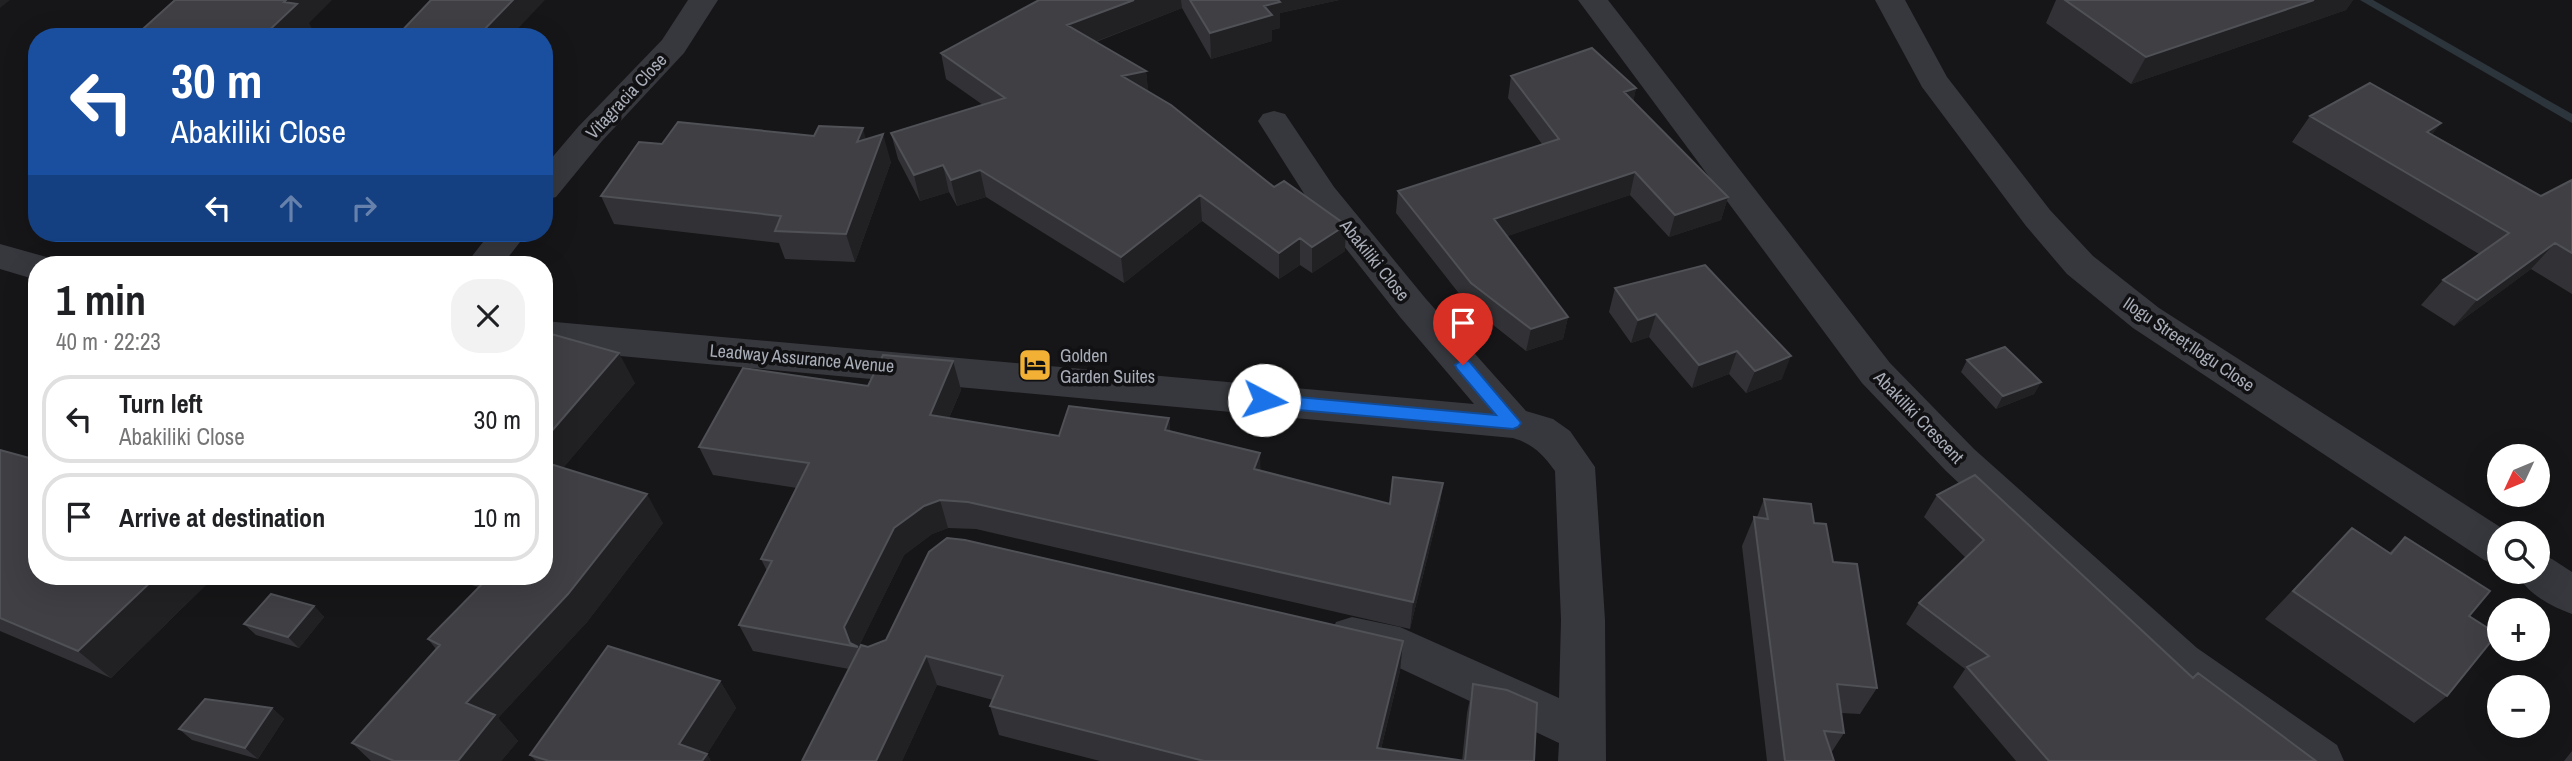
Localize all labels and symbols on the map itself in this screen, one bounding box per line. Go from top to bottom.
street label: Vitagracia Close [580,48,672,144]
street label: Abakiliki Close [1334,213,1416,306]
street label: Ilogu Street;Ilogu Close [2118,291,2260,397]
pin [1433,293,1493,365]
street label: Leadway Assurance Avenue [709,337,895,379]
place label: Golden Garden Suites [1060,343,1155,389]
hotel icon: Golden Garden Suites [1016,346,1054,384]
position arrow [1227,363,1301,437]
street label: Abakiliki Crescent [1868,365,1970,469]
north arrow [2487,444,2550,508]

